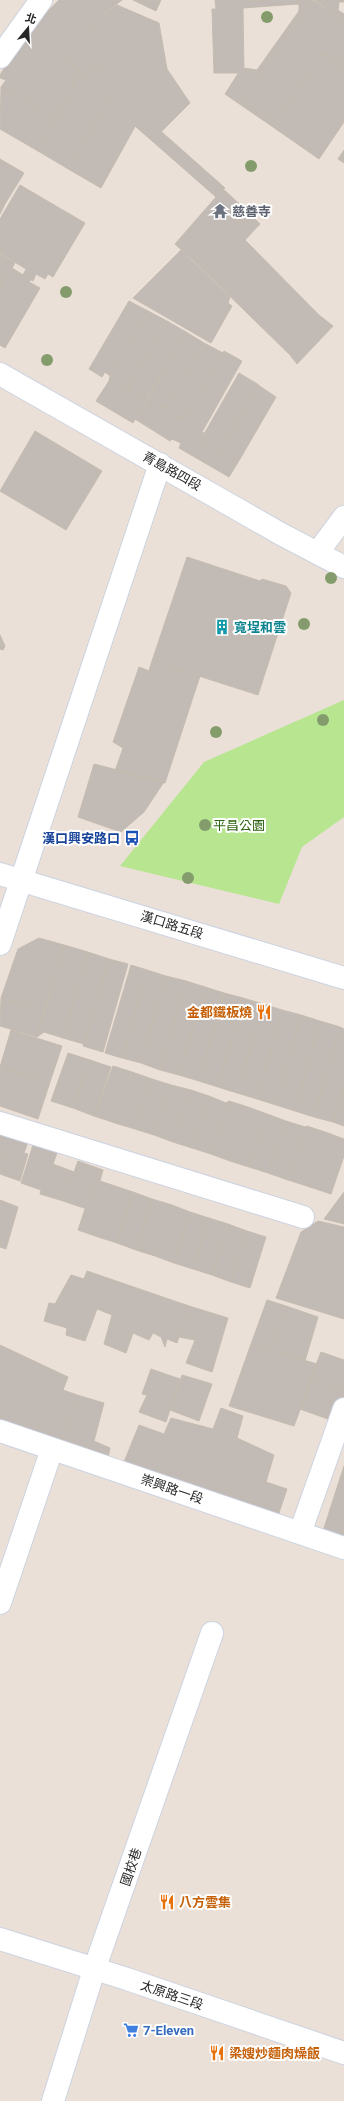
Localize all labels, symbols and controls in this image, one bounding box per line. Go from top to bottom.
north arrow [8,8,48,48]
text: 北 [24,11,38,27]
temple icon: 慈善寺 [211,202,229,220]
place label: 慈善寺 [232,204,271,219]
street label: 青島路四段 [140,449,204,493]
building icon: 寬埕和雲 [213,618,231,636]
place label: 寬埕和雲 [234,620,286,635]
park label: 平昌公園 [213,818,265,833]
bus stop icon: 漢口興安路口 [123,829,141,847]
place label: 漢口興安路口 [42,831,120,846]
street label: 漢口路五段 [139,908,205,942]
restaurant icon: 金都鐵板燒 [255,1003,273,1021]
place label: 金都鐵板燒 [187,1005,252,1020]
street label: 崇興路一段 [139,1471,205,1507]
street label: 國校巷 [118,1846,144,1888]
restaurant icon: 八方雲集 [158,1893,176,1911]
place label: 八方雲集 [179,1895,231,1910]
street label: 太原路三段 [139,1977,205,2013]
supermarket icon: 7-Eleven [122,2021,140,2039]
place label: 7-Eleven [143,2023,194,2038]
restaurant icon: 梁嫂炒麵肉燥飯 [208,2044,226,2062]
place label: 梁嫂炒麵肉燥飯 [229,2046,320,2061]

